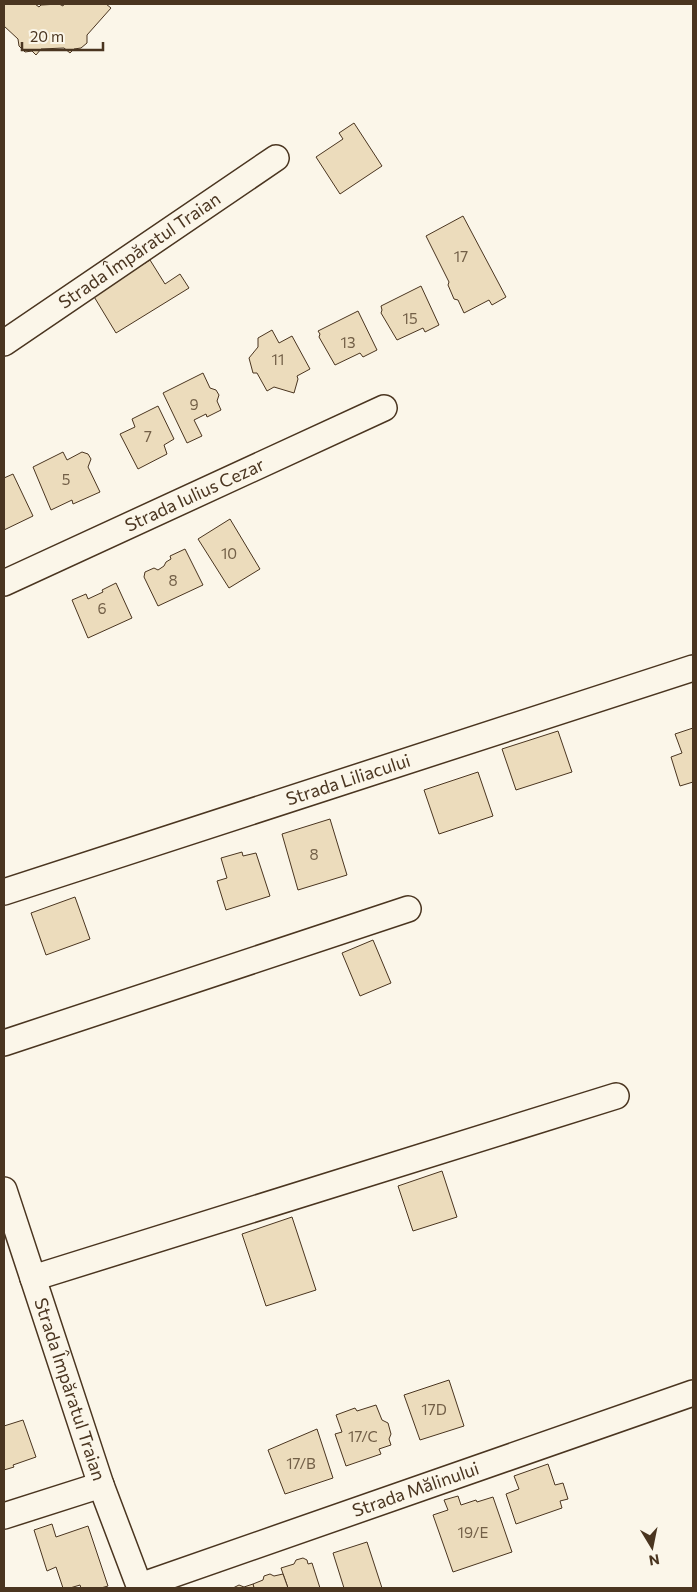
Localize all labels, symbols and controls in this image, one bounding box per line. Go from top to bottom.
scale bar [22,20,104,52]
text: 20 m [30,27,64,45]
street label: Strada Împăratul Traian [54,187,224,313]
house number: 17 [454,247,468,265]
house number: 15 [402,309,418,327]
house number: 13 [341,333,355,351]
house number: 11 [272,350,284,368]
house number: 9 [189,395,199,413]
house number: 7 [144,427,152,445]
street label: Strada Iulius Cezar [121,453,267,536]
house number: 5 [62,470,70,488]
house number: 10 [221,544,237,562]
house number: 8 [168,571,178,589]
house number: 6 [97,599,107,617]
street label: Strada Liliacului [283,749,413,810]
house number: 8 [309,845,319,863]
street label: Strada Împăratul Traian [30,1295,111,1483]
house number: 17D [421,1400,447,1418]
house number: 17/C [348,1427,378,1445]
house number: 17/B [286,1454,316,1472]
street label: Strada Mălinului [349,1457,482,1521]
north arrow [627,1522,677,1572]
house number: 19/E [458,1523,488,1541]
text: N [648,1551,661,1570]

